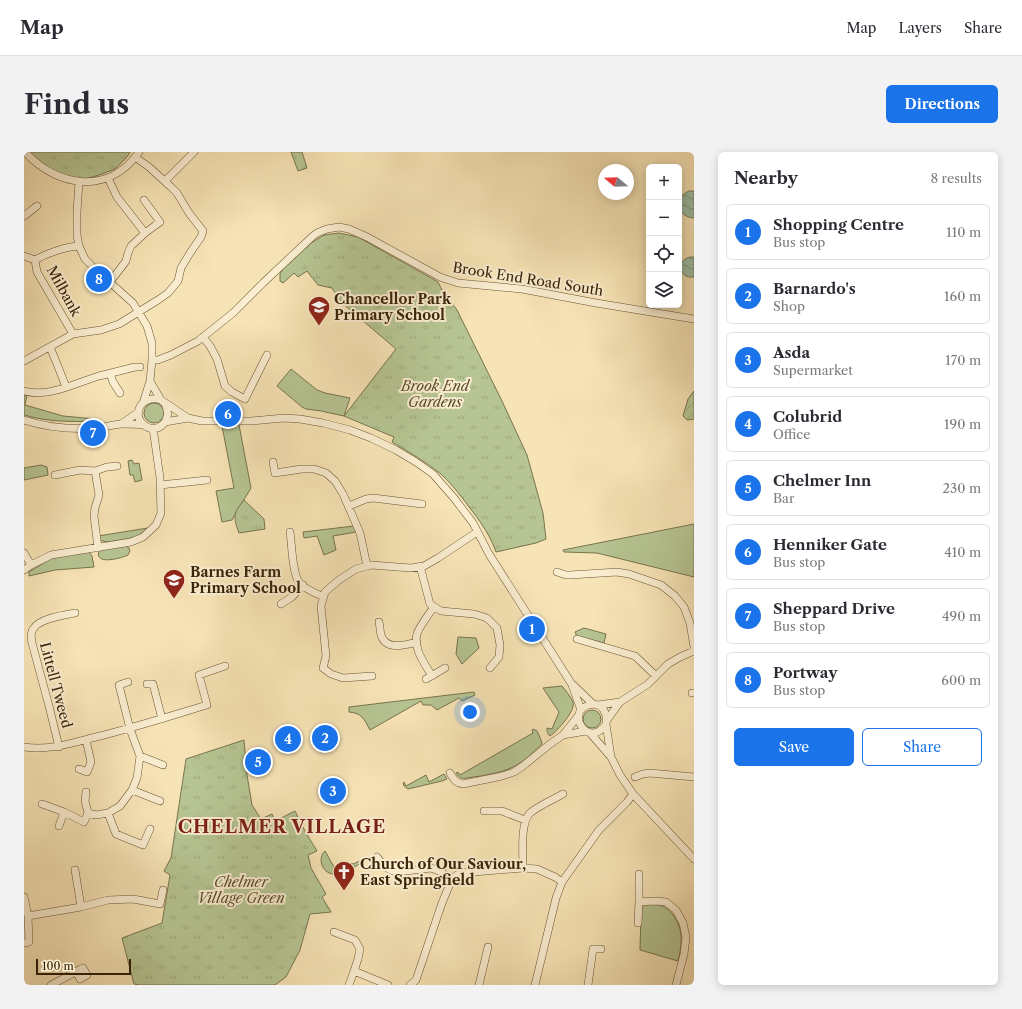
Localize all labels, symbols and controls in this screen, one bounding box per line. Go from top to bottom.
text: Map [20,16,64,39]
text: Map [846,19,876,37]
text: Layers [898,19,942,37]
text: Share [964,19,1002,37]
button: Directions [886,85,998,123]
text: Find us [24,87,129,121]
north arrow [598,164,634,200]
map controls [646,164,682,308]
button: + [646,164,682,200]
text: Nearby [734,168,798,188]
text: 8 results [930,170,982,186]
button: − [646,200,682,236]
text: Shopping Centre [773,215,904,234]
text: 1 [745,224,751,240]
text: 110 m [946,224,981,240]
text: Bus stop [773,234,825,250]
button: locate [646,236,682,272]
street label: Brook End Road South [451,258,605,300]
street label: Milbank [43,262,86,320]
pin: 8 [86,264,112,294]
button: layers [646,272,682,308]
text: Barnardo's [773,279,856,298]
text: 2 [744,288,752,304]
text: 160 m [944,288,981,304]
place label: Chancellor Park Primary School [334,290,452,324]
school or university icon: Chancellor Park Primary School [306,294,332,327]
text: Shop [773,298,805,314]
text: Asda [773,343,810,362]
text: 3 [744,352,752,368]
text: 170 m [945,352,981,368]
text: Supermarket [773,362,853,378]
park label: Brook End Gardens [400,377,471,411]
pin: 6 [215,399,241,429]
text: Colubrid [773,407,842,426]
text: 4 [744,416,752,432]
text: 190 m [944,416,981,432]
pin: 7 [80,418,106,448]
text: Office [773,426,810,442]
text: Chelmer Inn [773,471,871,490]
text: 5 [744,480,752,496]
text: 230 m [943,480,981,496]
text: Bar [773,490,794,506]
text: Henniker Gate [773,535,887,554]
text: 6 [744,544,752,560]
text: 410 m [944,544,981,560]
text: Bus stop [773,554,825,570]
place label: Barnes Farm Primary School [190,563,301,597]
school or university icon: Barnes Farm Primary School [161,567,187,600]
text: Sheppard Drive [773,599,895,618]
text: 7 [745,608,751,624]
text: 490 m [942,608,981,624]
pin: 1 [519,614,545,644]
text: Bus stop [773,618,825,634]
street label: Littell Tweed [36,640,76,730]
text: Portway [773,663,837,682]
text: 8 [744,672,752,688]
text: 600 m [941,672,981,688]
text: Bus stop [773,682,825,698]
your location [460,702,480,722]
pin: 2 [312,723,338,753]
pin: 4 [275,724,301,754]
button: Save [734,728,854,766]
button: Share [862,728,982,766]
pin: 5 [245,747,271,777]
pin: 3 [320,776,346,806]
district label: CHELMER VILLAGE [178,816,386,838]
place label: Church of Our Saviour, East Springfield [360,855,526,889]
church icon: Church of Our Saviour, East Springfield [331,859,357,892]
park label: Chelmer Village Green [197,873,285,907]
scale bar [36,957,131,976]
text: 100 m [42,959,74,973]

